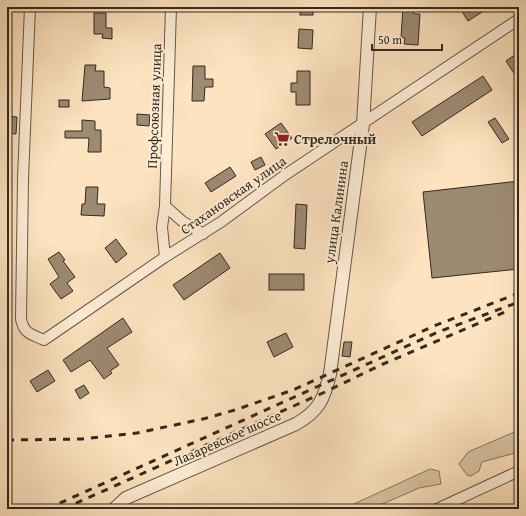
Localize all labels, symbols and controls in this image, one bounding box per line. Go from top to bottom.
scale bar [372,26,442,52]
text: 50 m [378,31,402,48]
street label: Профсоюзная улица [142,43,166,169]
place label: Стрелочный [294,129,377,149]
supermarket icon: Стрелочный [273,130,291,148]
street label: Стахановская улица [176,151,290,239]
street label: улица Калинина [319,159,353,266]
street label: Лазаревское шоссе [170,405,285,471]

